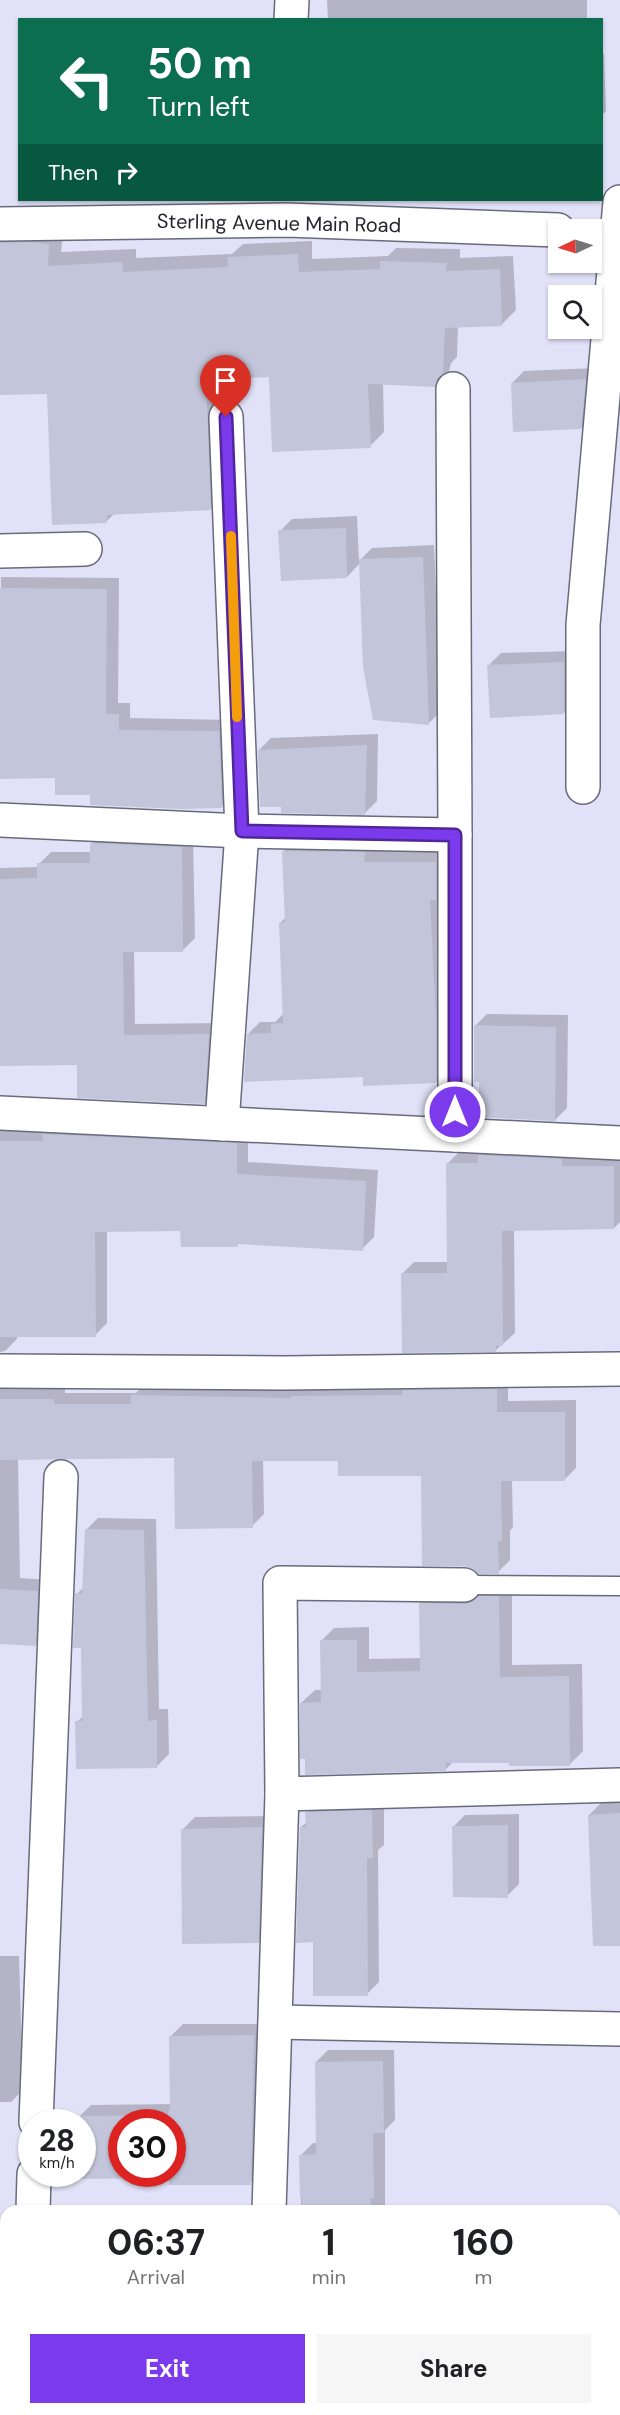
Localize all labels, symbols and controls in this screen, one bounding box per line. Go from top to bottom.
text: 50 m [147,36,252,91]
icon: left [48,42,126,120]
text: Turn left [147,89,250,124]
icon: right [110,156,143,189]
text: Then [48,158,98,187]
street label: Sterling Avenue Main Road [157,208,401,238]
north arrow [548,219,602,273]
map controls [548,219,602,339]
button: search [548,285,602,339]
pin [200,355,251,417]
icon: arrive [209,364,242,397]
position arrow [423,1080,487,1144]
speed limit sign: 30 [108,2109,186,2187]
text: 28 [39,2121,75,2160]
text: km/h [39,2153,75,2173]
text: 06:37 [107,2219,205,2266]
text: 1 [322,2219,335,2266]
text: 160 [453,2219,514,2266]
text: Arrival [127,2264,185,2290]
text: min [312,2264,346,2290]
text: m [475,2264,492,2290]
button: Exit [30,2334,305,2403]
button: Share [317,2334,591,2403]

